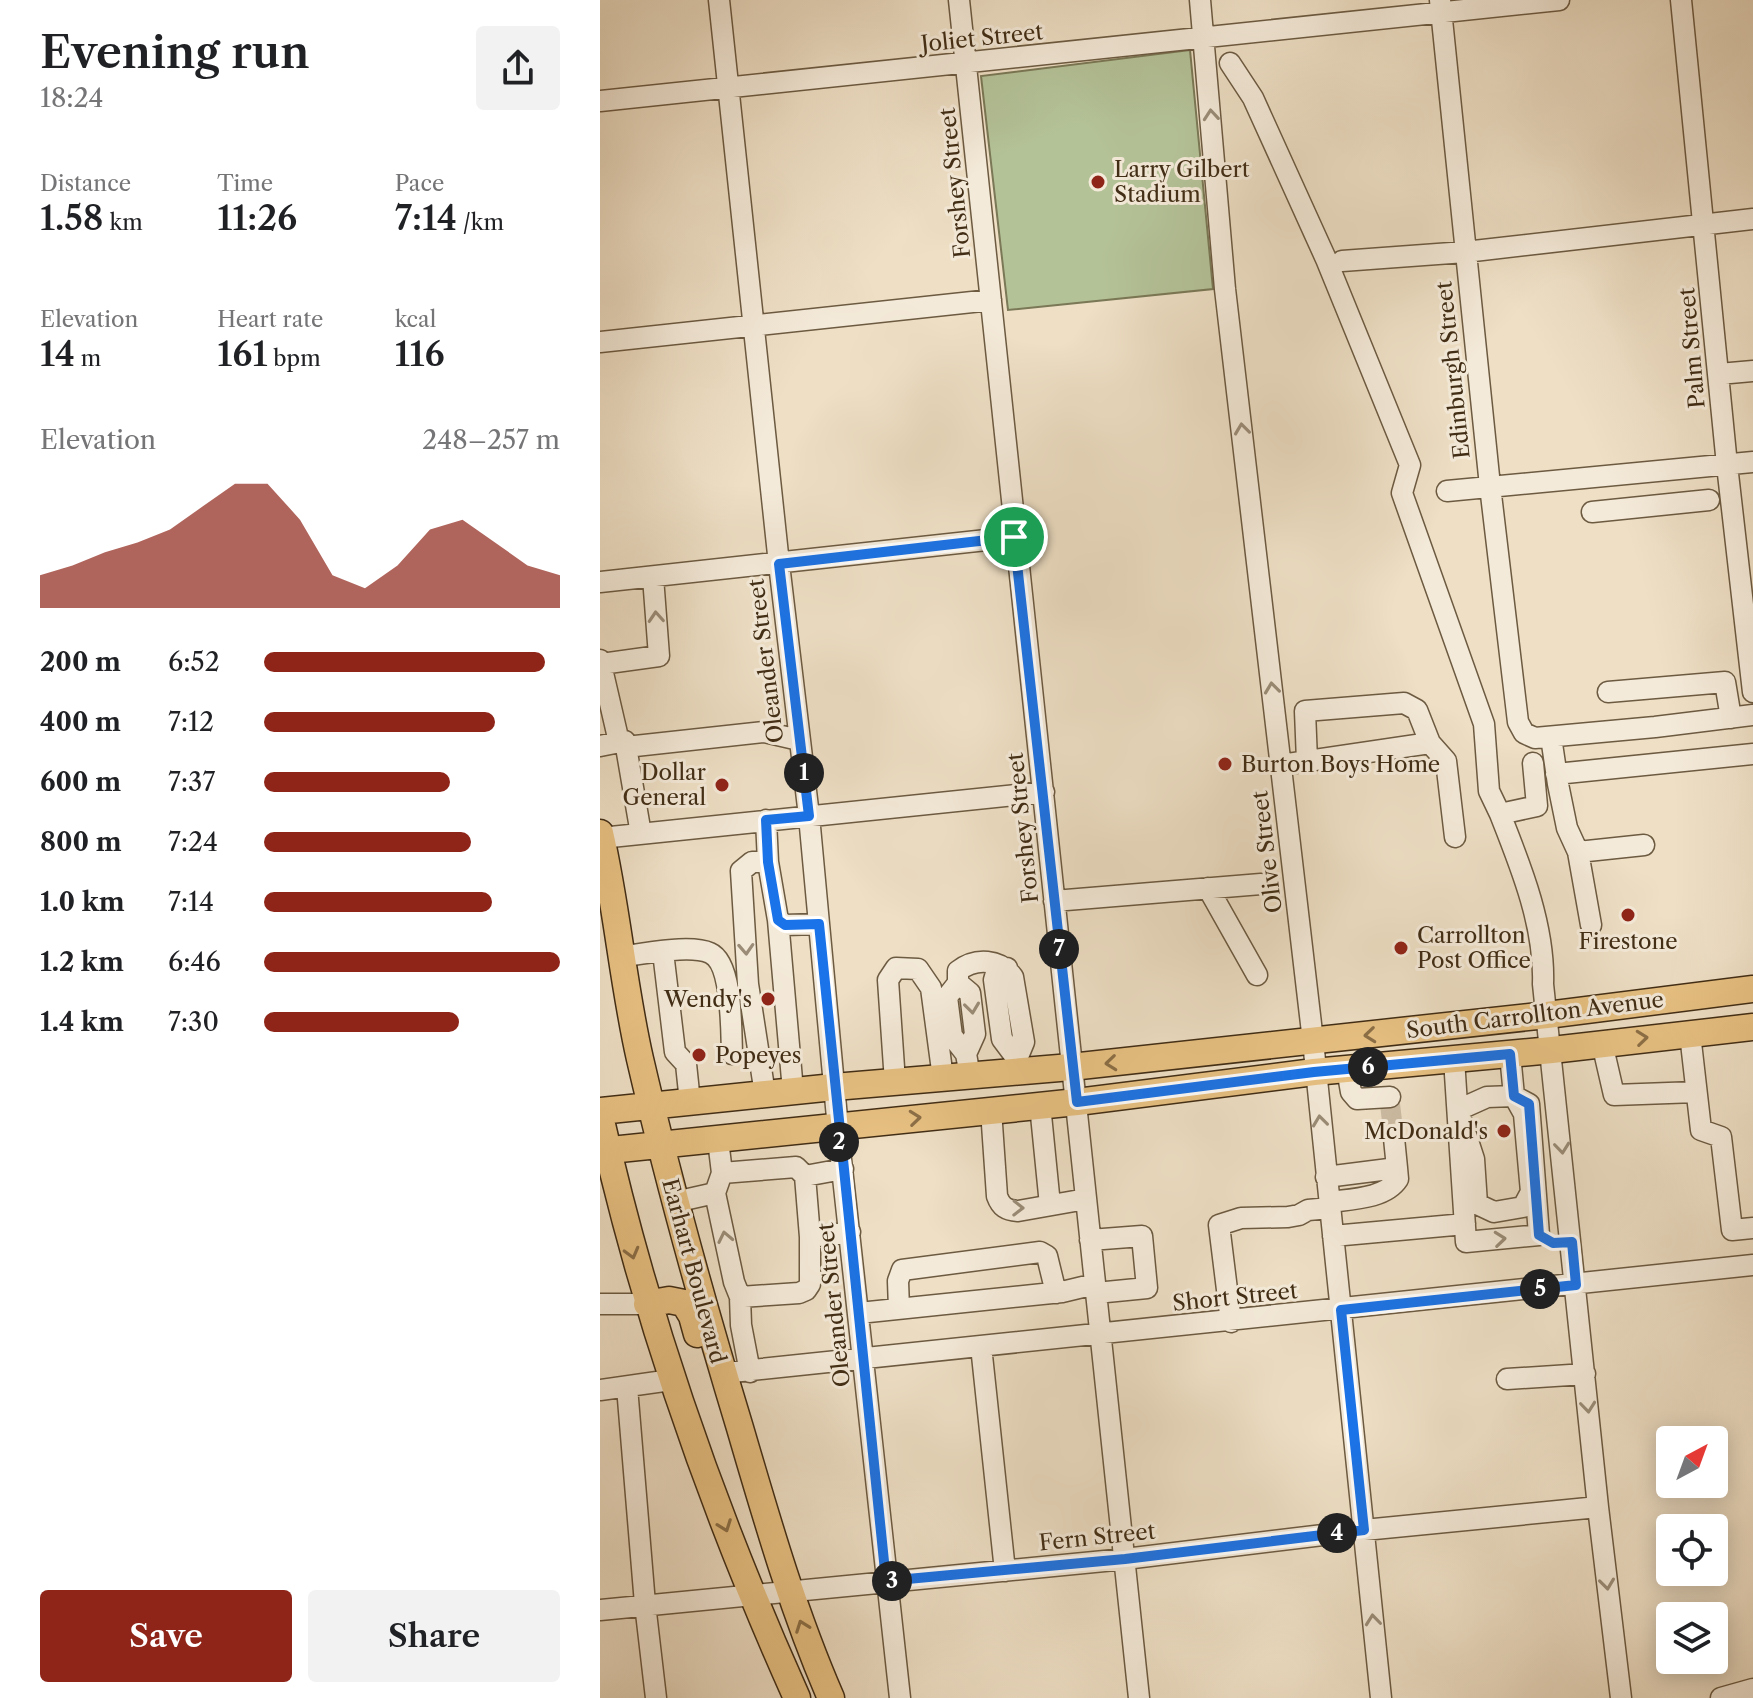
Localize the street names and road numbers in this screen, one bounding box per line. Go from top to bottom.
street label: Joliet Street [917,18,1045,58]
street label: Forshey Street [934,106,976,260]
street label: Edinburgh Street [1430,280,1476,460]
street label: Palm Street [1673,286,1711,409]
street label: Oleander Street [743,577,789,745]
street label: Forshey Street [1002,751,1044,905]
street label: Olive Street [1246,789,1288,915]
street label: South Carrollton Avenue [1405,986,1665,1044]
street label: Earhart Boulevard [656,1176,732,1366]
street label: Oleander Street [812,1221,856,1389]
street label: Short Street [1171,1277,1299,1317]
street label: Fern Street [1037,1517,1157,1557]

